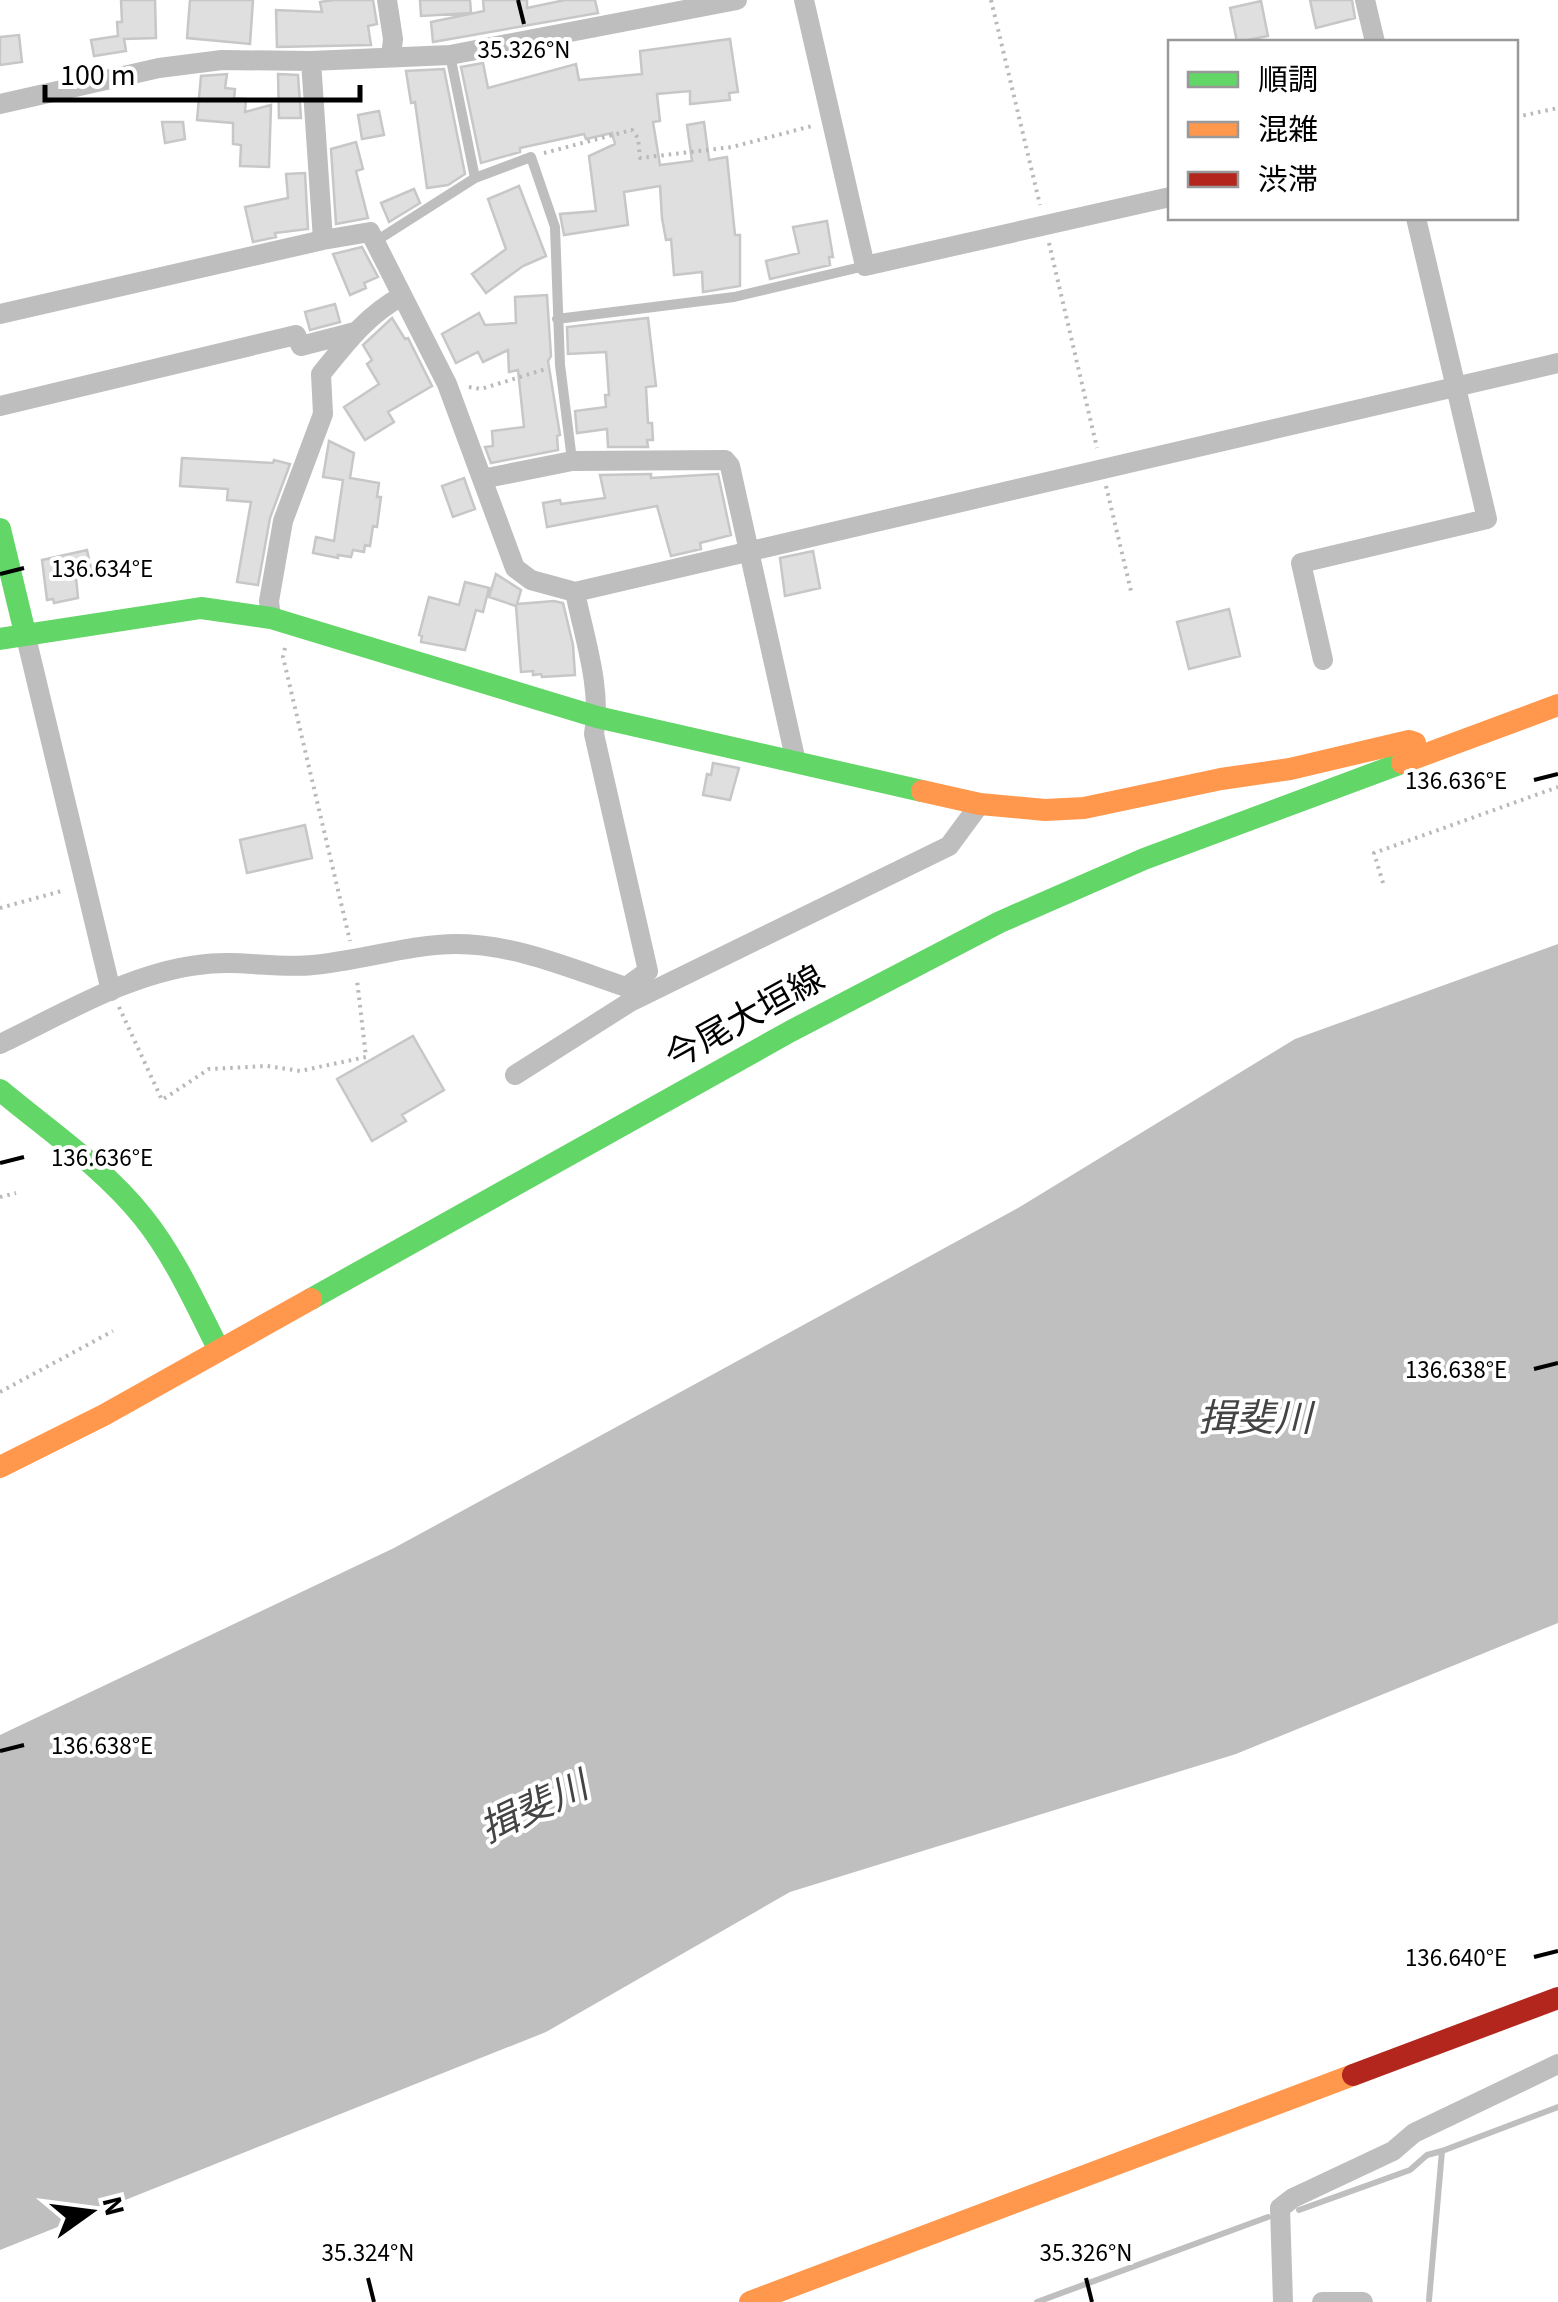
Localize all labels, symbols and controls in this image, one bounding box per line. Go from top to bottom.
text: 35.326°N [478,32,570,68]
scale bar [45,40,360,102]
legend [1168,40,1518,220]
text: 100 m [60,54,136,97]
text: 順調 [1258,59,1318,102]
text: 混雑 [1258,109,1318,152]
text: 渋滞 [1258,159,1318,202]
text: 136.634°E [51,551,153,587]
text: 136.636°E [1405,763,1507,799]
street label: 今尾大垣線 [656,954,834,1082]
text: 136.636°E [51,1140,153,1176]
text: 136.638°E [1405,1352,1507,1388]
water label: 揖斐川 [1198,1392,1316,1446]
text: 136.638°E [51,1728,153,1764]
water label: 揖斐川 [471,1758,601,1857]
text: 136.640°E [1405,1940,1507,1976]
north arrow [40,2162,140,2262]
text: N [92,2192,135,2220]
text: 35.324°N [322,2235,414,2271]
text: 35.326°N [1040,2235,1132,2271]

